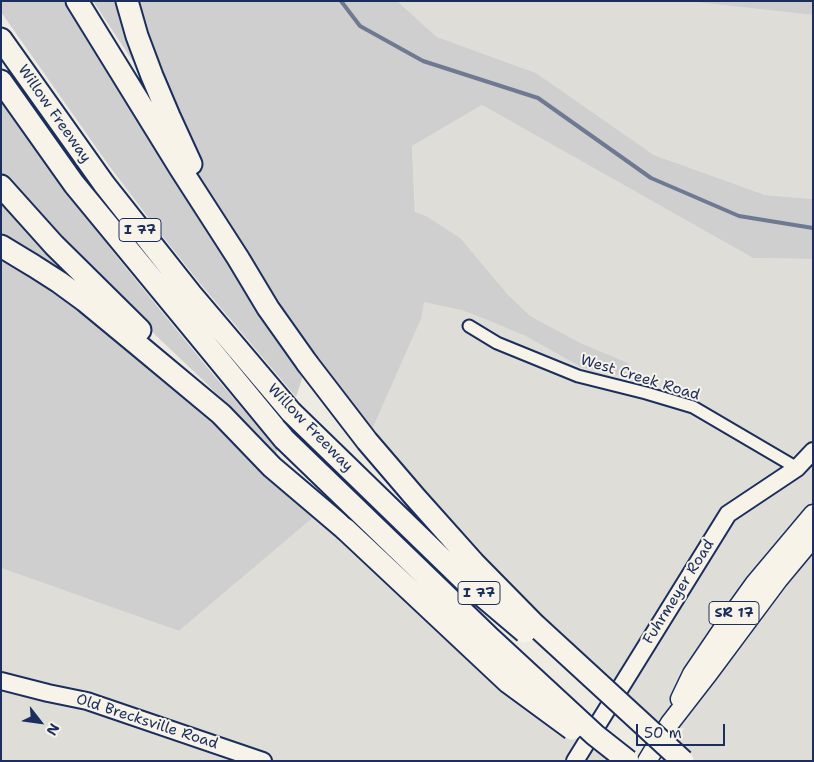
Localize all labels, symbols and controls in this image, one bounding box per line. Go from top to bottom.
street label: Willow Freeway [14,62,94,166]
road number: I 77 [119,218,161,242]
street label: West Creek Road [578,351,702,405]
street label: Willow Freeway [263,380,357,476]
street label: Fuhrmeyer Road [640,536,718,648]
road number: I 77 [458,582,500,604]
road number: SR 17 [709,602,759,624]
street label: Old Brecksville Road [74,691,220,753]
north arrow [15,697,65,747]
scale bar [639,714,728,746]
text: N [42,720,64,739]
text: 50 m [644,723,682,743]

